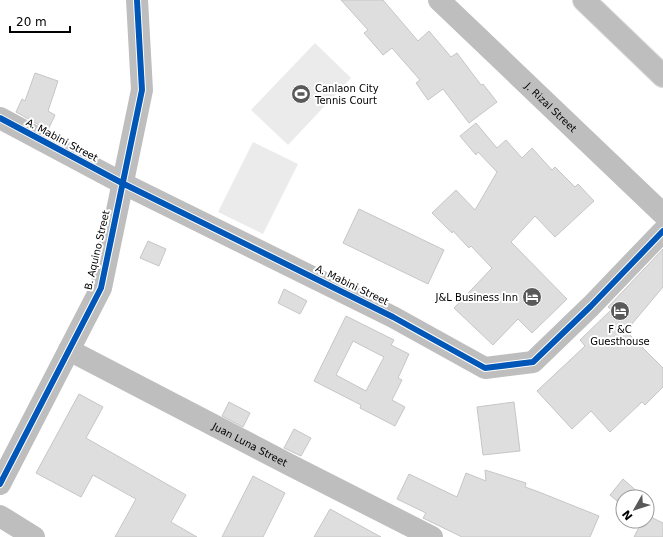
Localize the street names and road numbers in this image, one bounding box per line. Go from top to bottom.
street label: J. Rizal Street [522,79,579,134]
street label: A. Mabini Street [24,116,100,164]
street label: B. Aquino Street [82,209,112,291]
street label: A. Mabini Street [314,263,390,307]
street label: Juan Luna Street [210,420,289,468]

